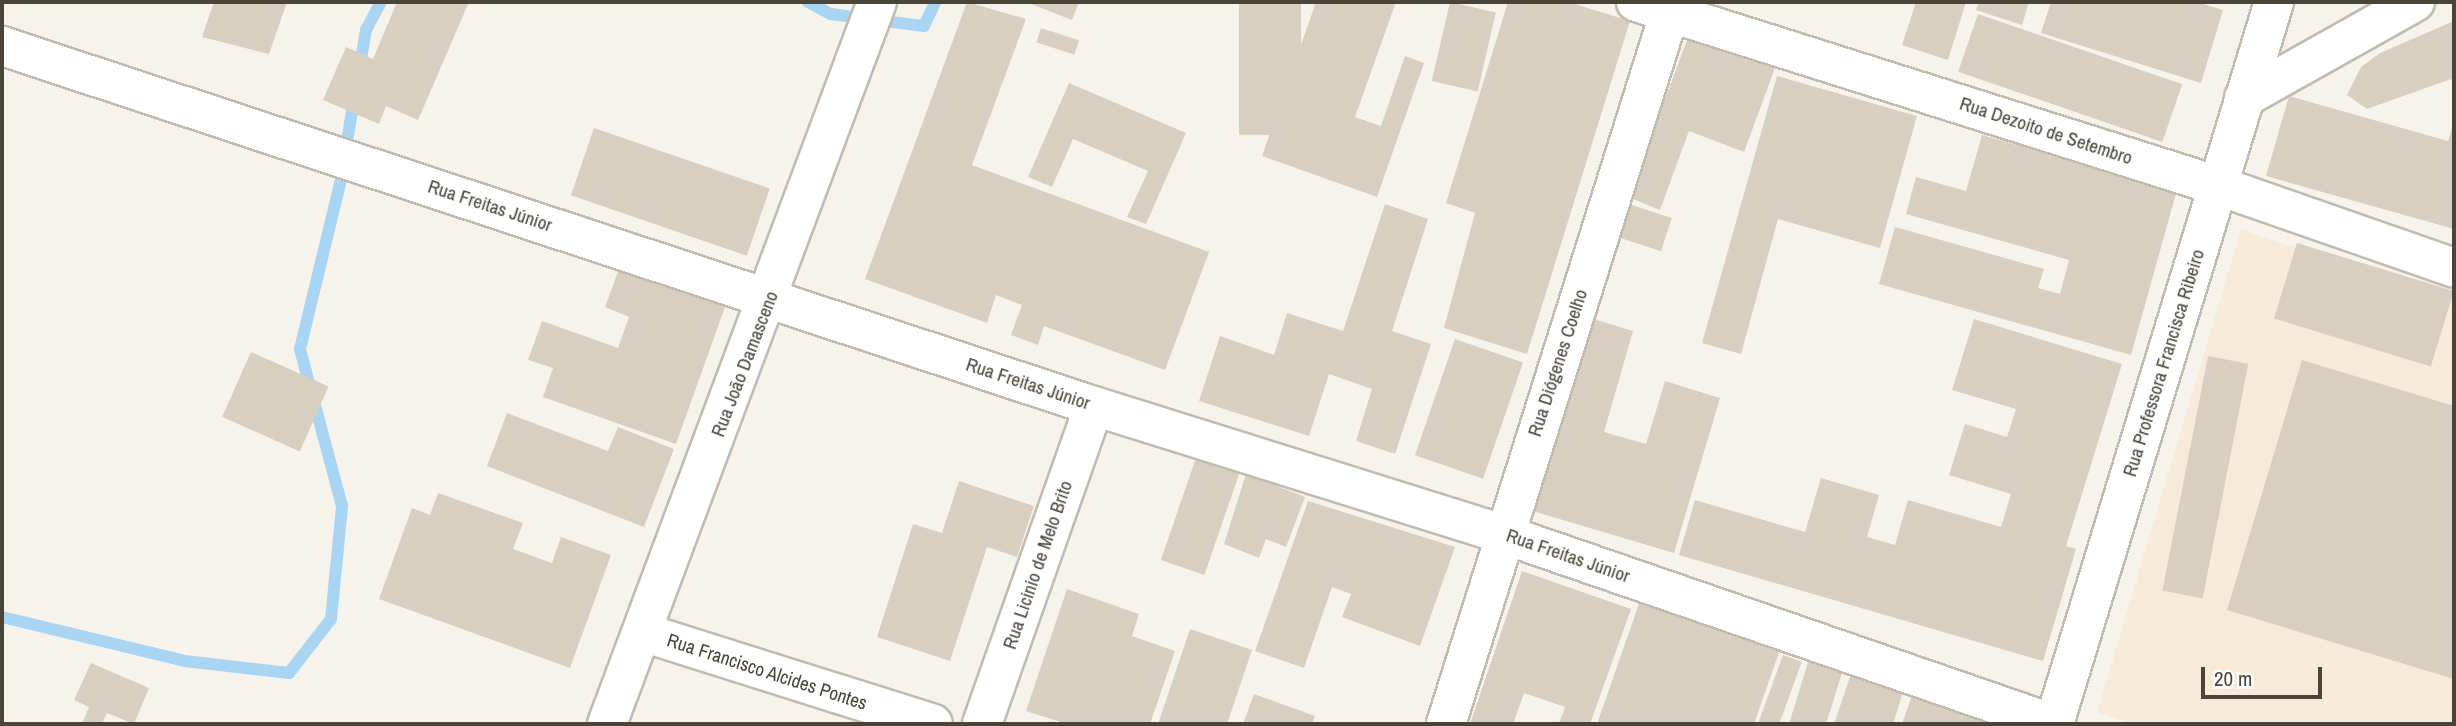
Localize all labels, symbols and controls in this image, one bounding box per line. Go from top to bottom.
street label: Rua Dezoito de Setembro [1957,92,2135,170]
street label: Rua Freitas Júnior [425,175,555,237]
street label: Rua Professora Francisca Ribeiro [2119,247,2209,479]
street label: Rua Diógenes Coelho [1523,287,1593,439]
street label: Rua João Damasceno [707,288,783,440]
street label: Rua Freitas Júnior [963,353,1093,415]
street label: Rua Licinio de Melo Brito [998,478,1078,652]
street label: Rua Freitas Júnior [1503,524,1633,588]
street label: Rua Francisco Alcides Pontes [664,629,870,715]
scale bar [2204,652,2325,696]
text: 20 m [2214,664,2252,693]

